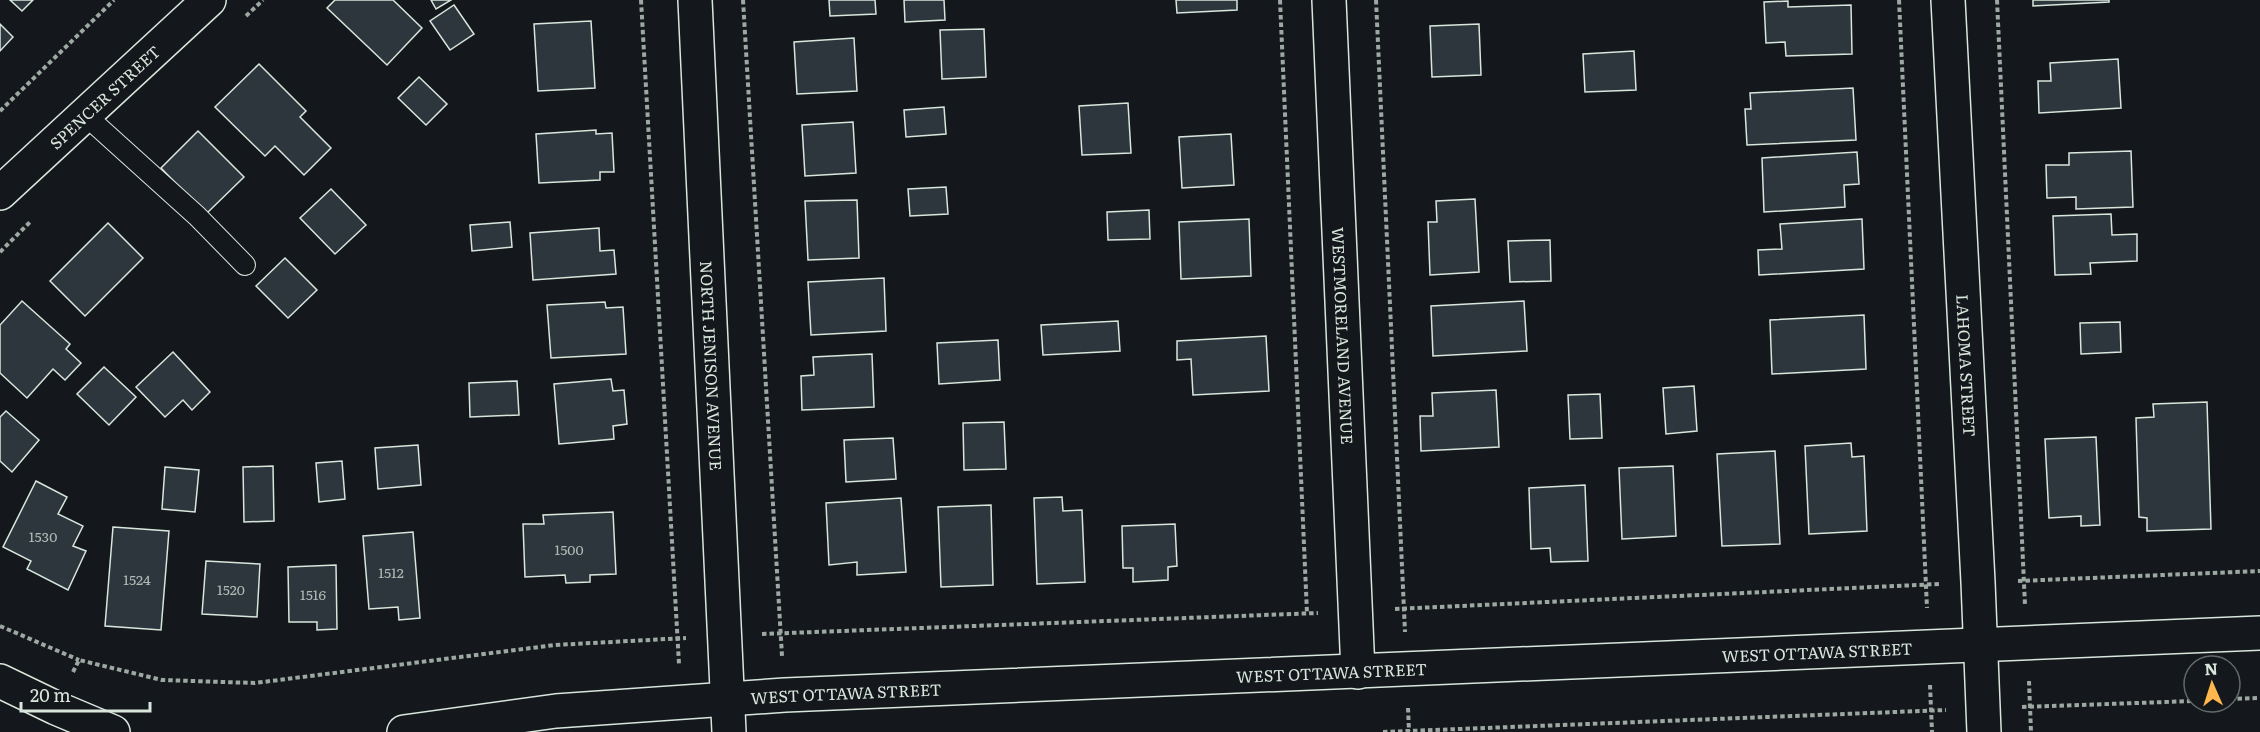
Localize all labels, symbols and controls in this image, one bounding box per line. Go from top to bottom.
street label: SPENCER STREET [44,39,165,154]
street label: WESTMORELAND AVENUE [1327,226,1360,445]
street label: NORTH JENISON AVENUE [695,260,729,471]
street label: LAHOMA STREET [1951,294,1983,438]
house number: 1530 [29,526,57,546]
house number: 1500 [555,539,584,559]
house number: 1512 [378,562,404,582]
house number: 1524 [123,569,151,589]
house number: 1520 [217,579,245,599]
house number: 1516 [300,584,326,604]
street label: WEST OTTAWA STREET [1721,636,1913,668]
north arrow [2182,654,2242,714]
street label: WEST OTTAWA STREET [1236,656,1428,688]
text: N [2204,656,2219,680]
scale bar [21,675,150,713]
street label: WEST OTTAWA STREET [750,676,942,709]
text: 20 m [30,681,71,708]

